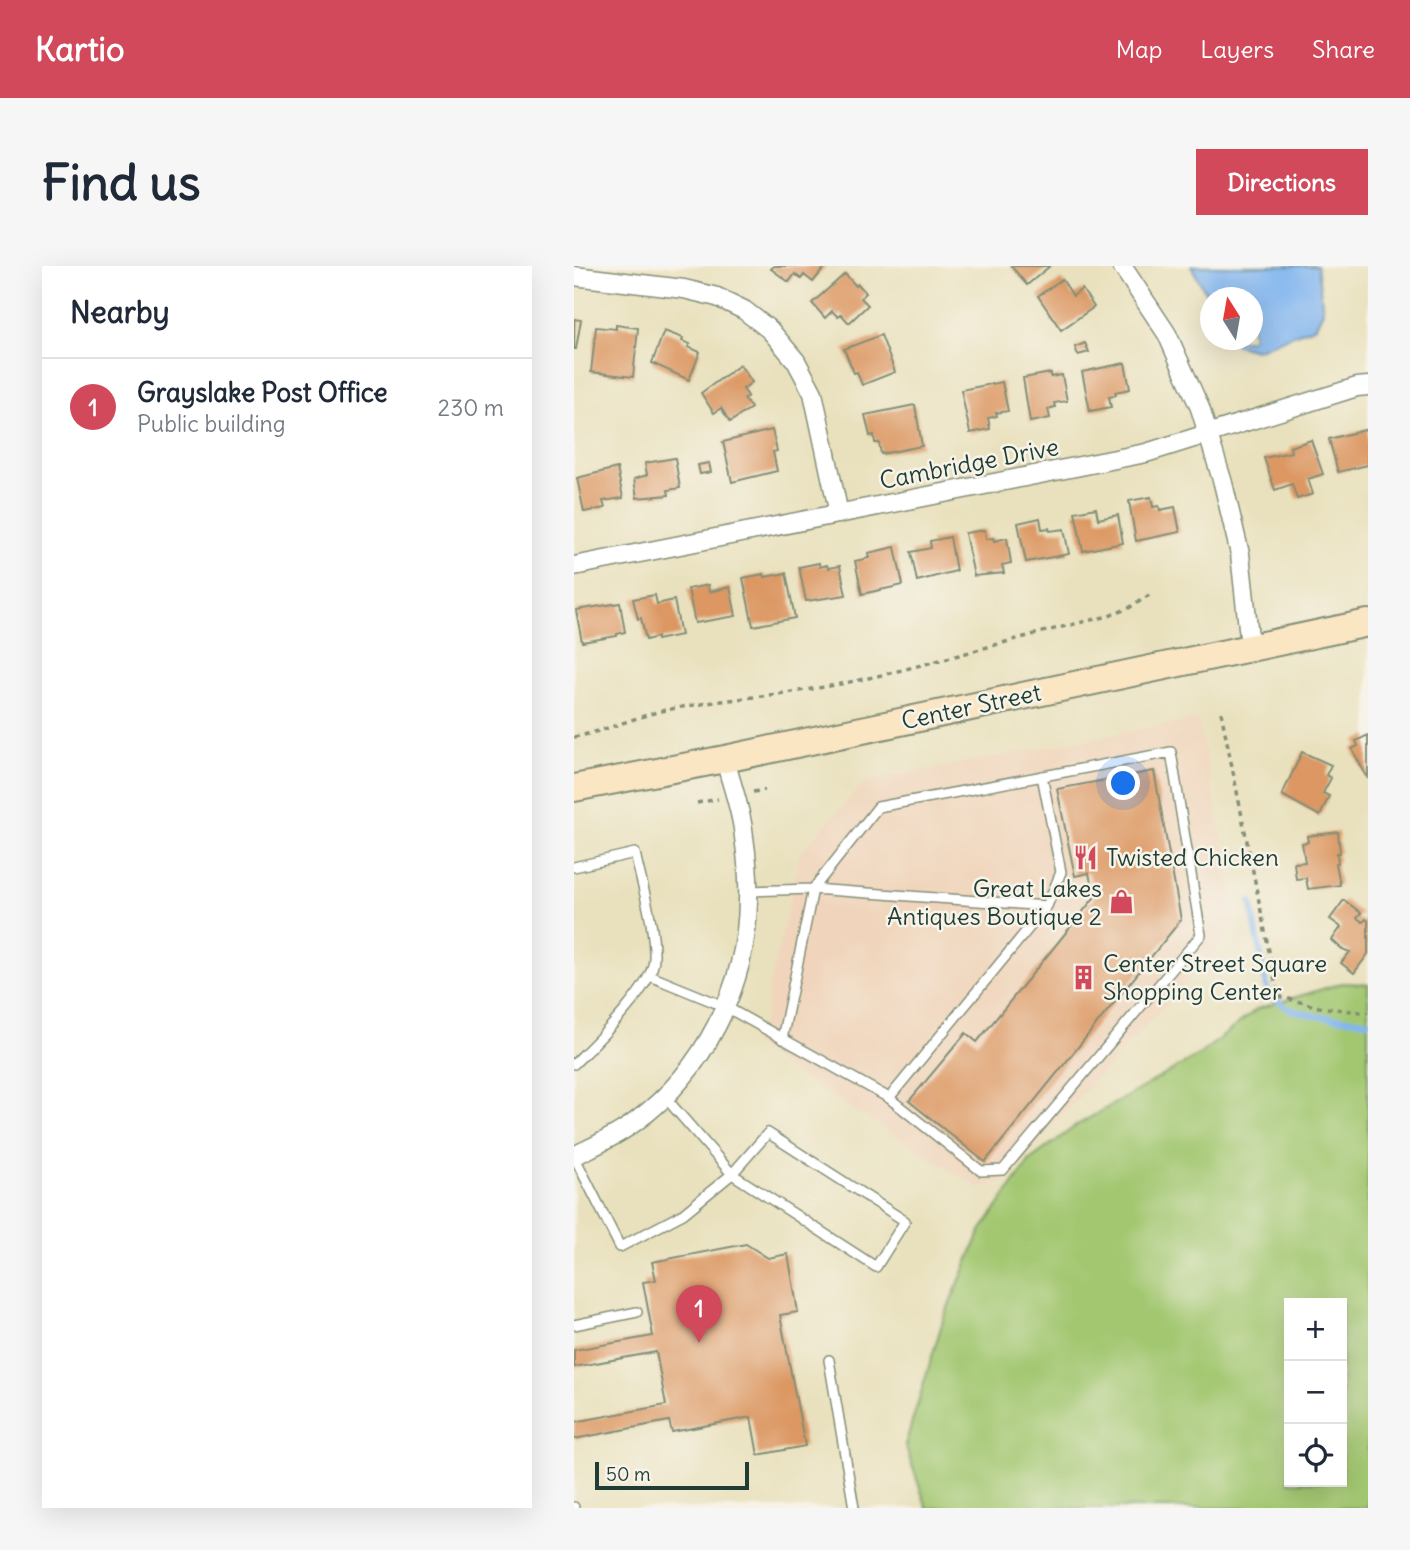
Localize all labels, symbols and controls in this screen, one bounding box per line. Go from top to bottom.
text: Kartio [35,28,125,70]
text: Map [1116,34,1162,64]
text: Layers [1200,34,1274,64]
text: Share [1312,34,1375,64]
button: Directions [1196,149,1368,215]
text: Find us [42,152,200,213]
north arrow [1200,287,1263,350]
text: Nearby [70,293,170,331]
text: Grayslake Post Office [137,376,388,409]
text: 1 [88,393,98,422]
text: 230 m [438,393,504,422]
text: Public building [137,409,286,438]
street label: Cambridge Drive [877,431,1061,495]
street label: Center Street [898,677,1044,735]
your location [1106,766,1140,800]
place label: Twisted Chicken [1106,842,1279,872]
restaurant icon: Twisted Chicken [1072,843,1100,871]
place label: Great Lakes Antiques Boutique 2 [887,873,1102,931]
shop icon: Great Lakes Antiques Boutique 2 [1108,888,1136,916]
place label: Center Street Square Shopping Center [1103,948,1327,1006]
building icon: Center Street Square Shopping Center [1069,963,1097,991]
pin: 1 [676,1285,722,1343]
map controls [1284,1298,1347,1487]
button: + [1284,1298,1347,1361]
button: − [1284,1361,1347,1424]
button: locate [1284,1424,1347,1487]
scale bar [595,1459,749,1491]
text: 50 m [606,1462,651,1486]

